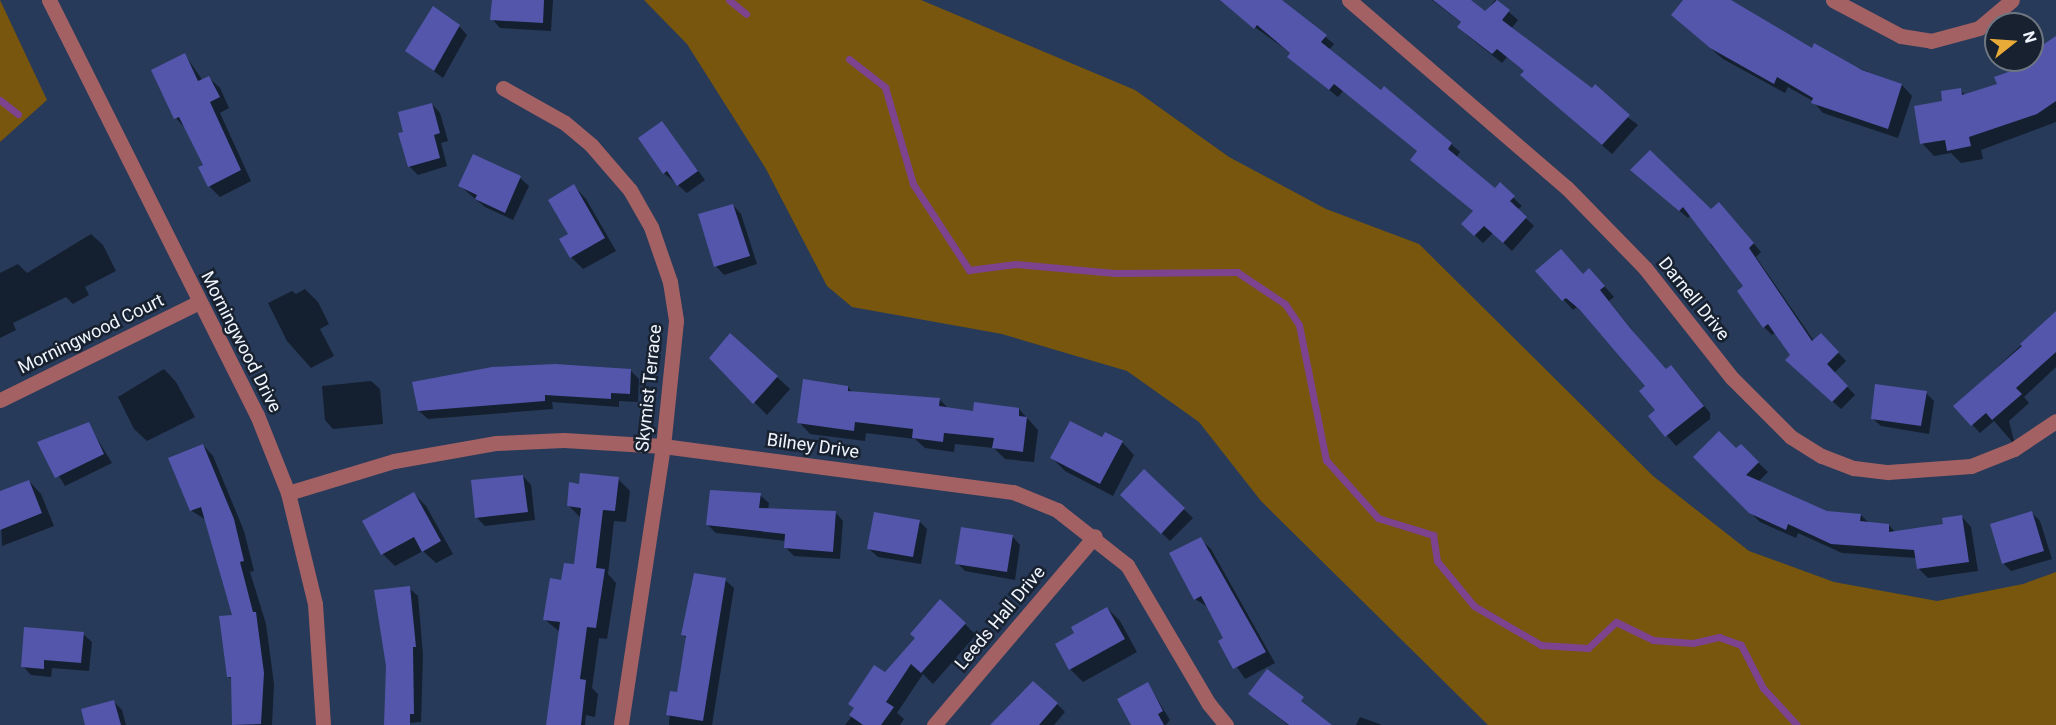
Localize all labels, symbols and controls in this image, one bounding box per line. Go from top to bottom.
north arrow [1984,12,2044,72]
text: N [2019,29,2041,45]
street label: Darnell Drive [1654,253,1734,345]
street label: Morningwood Drive [196,268,286,416]
street label: Morningwood Court [15,289,167,379]
street label: Skymist Terrace [632,323,666,453]
street label: Bilney Drive [766,429,860,463]
street label: Leeds Hall Drive [950,562,1050,674]

